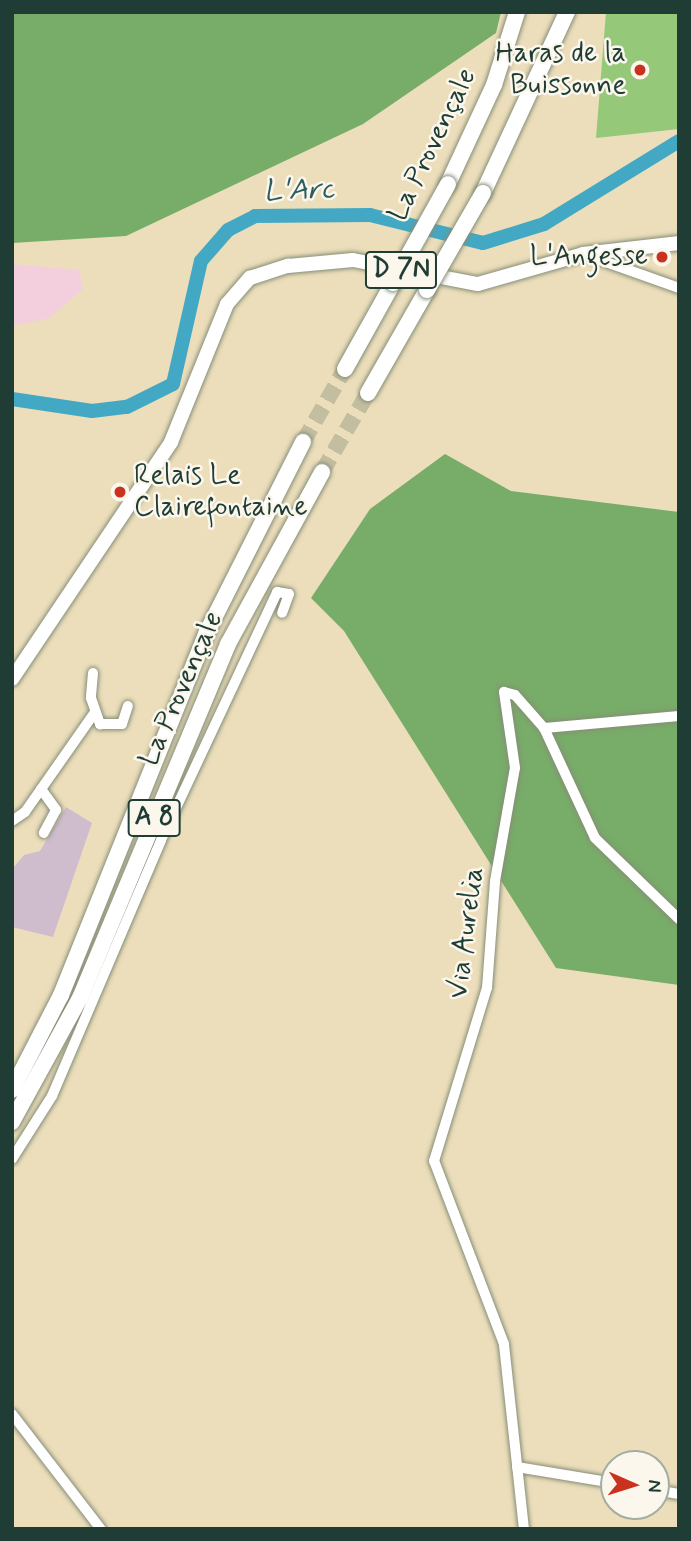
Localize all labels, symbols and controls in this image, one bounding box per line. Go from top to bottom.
place label: Haras de la Buissonne [495,37,626,103]
marker: Haras de la Buissonne [632,62,648,78]
street label: La Provençale [381,63,485,227]
water label: L'Arc [263,172,335,210]
place label: L'Angesse [530,240,648,274]
road number: D 7N [364,247,438,292]
marker: L'Angesse [654,249,670,265]
place label: Relais Le Clairefontaine [134,459,308,525]
marker: Relais Le Clairefontaine [112,484,128,500]
street label: La Provençale [133,606,231,772]
road number: A 8 [126,796,182,840]
street label: Via Aurelia [442,867,492,999]
north arrow [600,1450,670,1520]
text: N [642,1479,667,1493]

